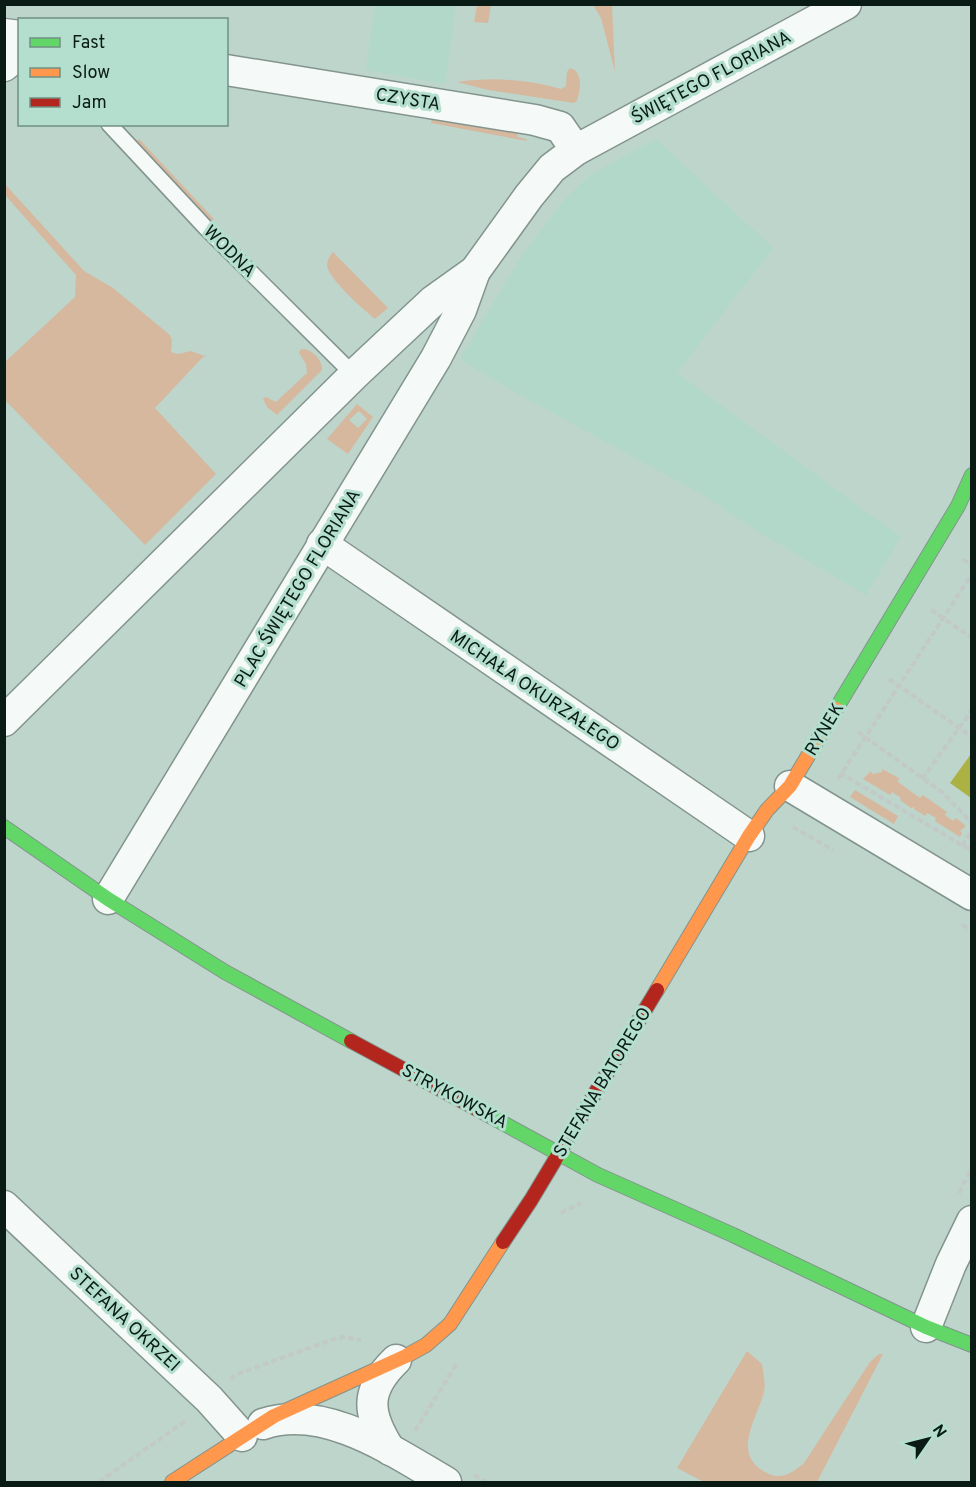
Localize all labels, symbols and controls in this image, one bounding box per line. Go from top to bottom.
legend [18,18,228,126]
street label: ŚWIĘTEGO FLORIANA [627,25,796,130]
text: Fast [72,32,105,55]
text: Slow [72,62,110,85]
street label: CZYSTA [374,84,442,117]
text: Jam [72,92,107,115]
street label: WODNA [198,221,260,283]
street label: PLAC ŚWIĘTEGO FLORIANA [228,485,367,692]
street label: MICHAŁA OKURZAŁEGO [445,626,623,757]
street label: RYNEK [800,699,850,761]
street label: STEFANA BATOREGO [549,1004,657,1162]
street label: STRYKOWSKA [397,1060,511,1135]
street label: STEFANA OKRZEI [64,1263,184,1377]
north arrow [898,1409,958,1469]
text: N [927,1421,950,1442]

